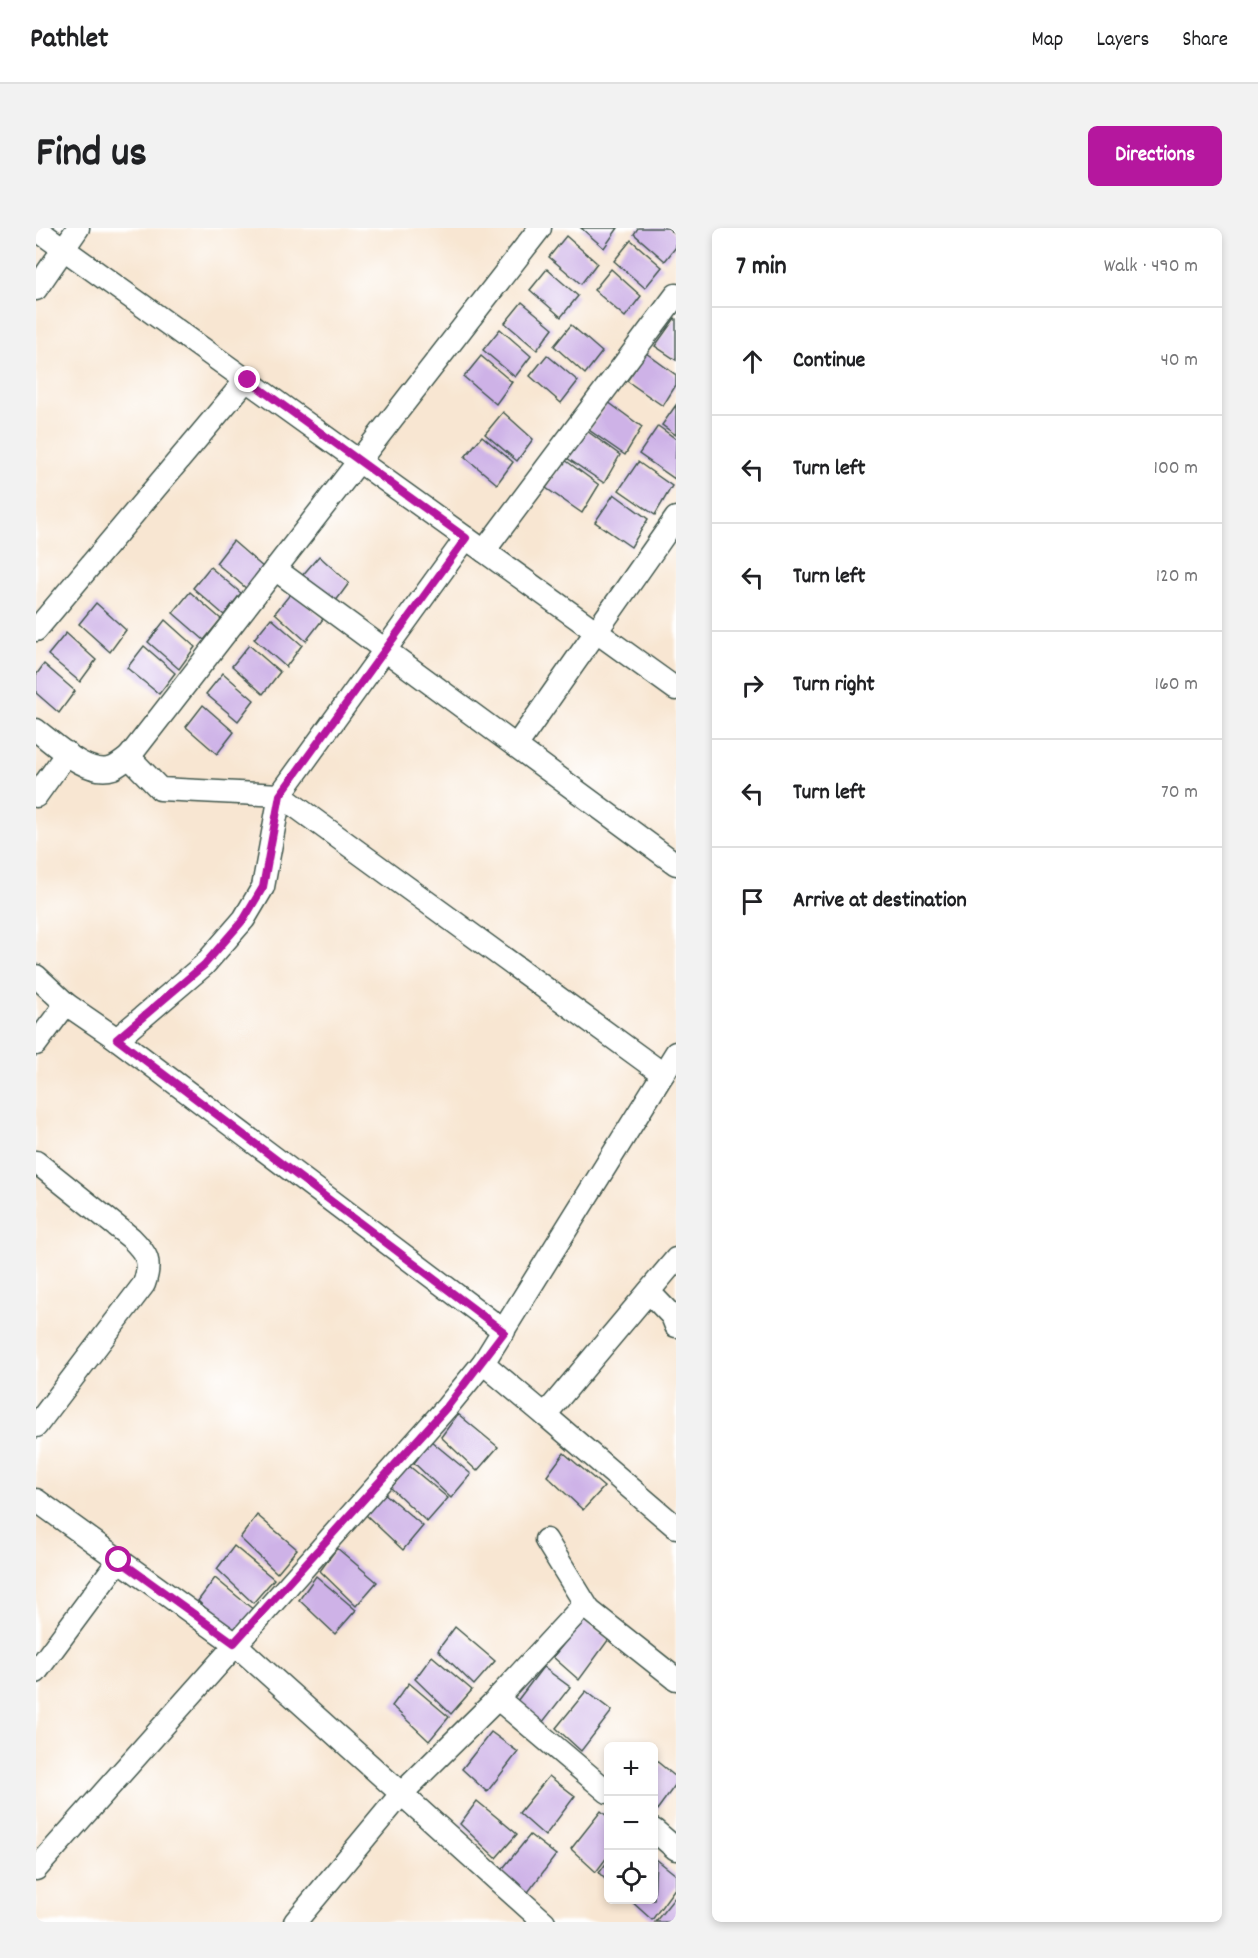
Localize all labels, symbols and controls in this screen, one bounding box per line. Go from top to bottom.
text: Pathlet [30,21,108,61]
text: Map [1032,26,1063,56]
text: Layers [1096,26,1149,56]
text: Share [1182,26,1228,56]
text: Find us [36,126,147,186]
button: Directions [1088,126,1222,186]
text: 7 min [736,249,787,286]
text: Walk · 490 m [1104,253,1198,281]
icon: ahead [736,345,769,378]
text: Continue [793,346,865,377]
text: 40 m [1160,347,1198,375]
route end [234,366,260,392]
icon: left [736,453,769,486]
text: Turn left [793,454,865,485]
text: 100 m [1154,455,1198,483]
icon: left [736,561,769,594]
text: Turn left [793,562,865,593]
text: 120 m [1156,563,1198,591]
icon: right [736,669,769,702]
text: Turn right [793,670,875,701]
text: 160 m [1155,671,1198,699]
icon: left [736,777,769,810]
text: Turn left [793,778,865,809]
text: 70 m [1161,779,1198,807]
icon: arrive [736,885,769,918]
text: Arrive at destination [793,886,967,917]
route start [105,1546,131,1572]
map controls [604,1742,658,1904]
button: + [604,1742,658,1796]
button: − [604,1796,658,1850]
button: locate [604,1850,658,1904]

